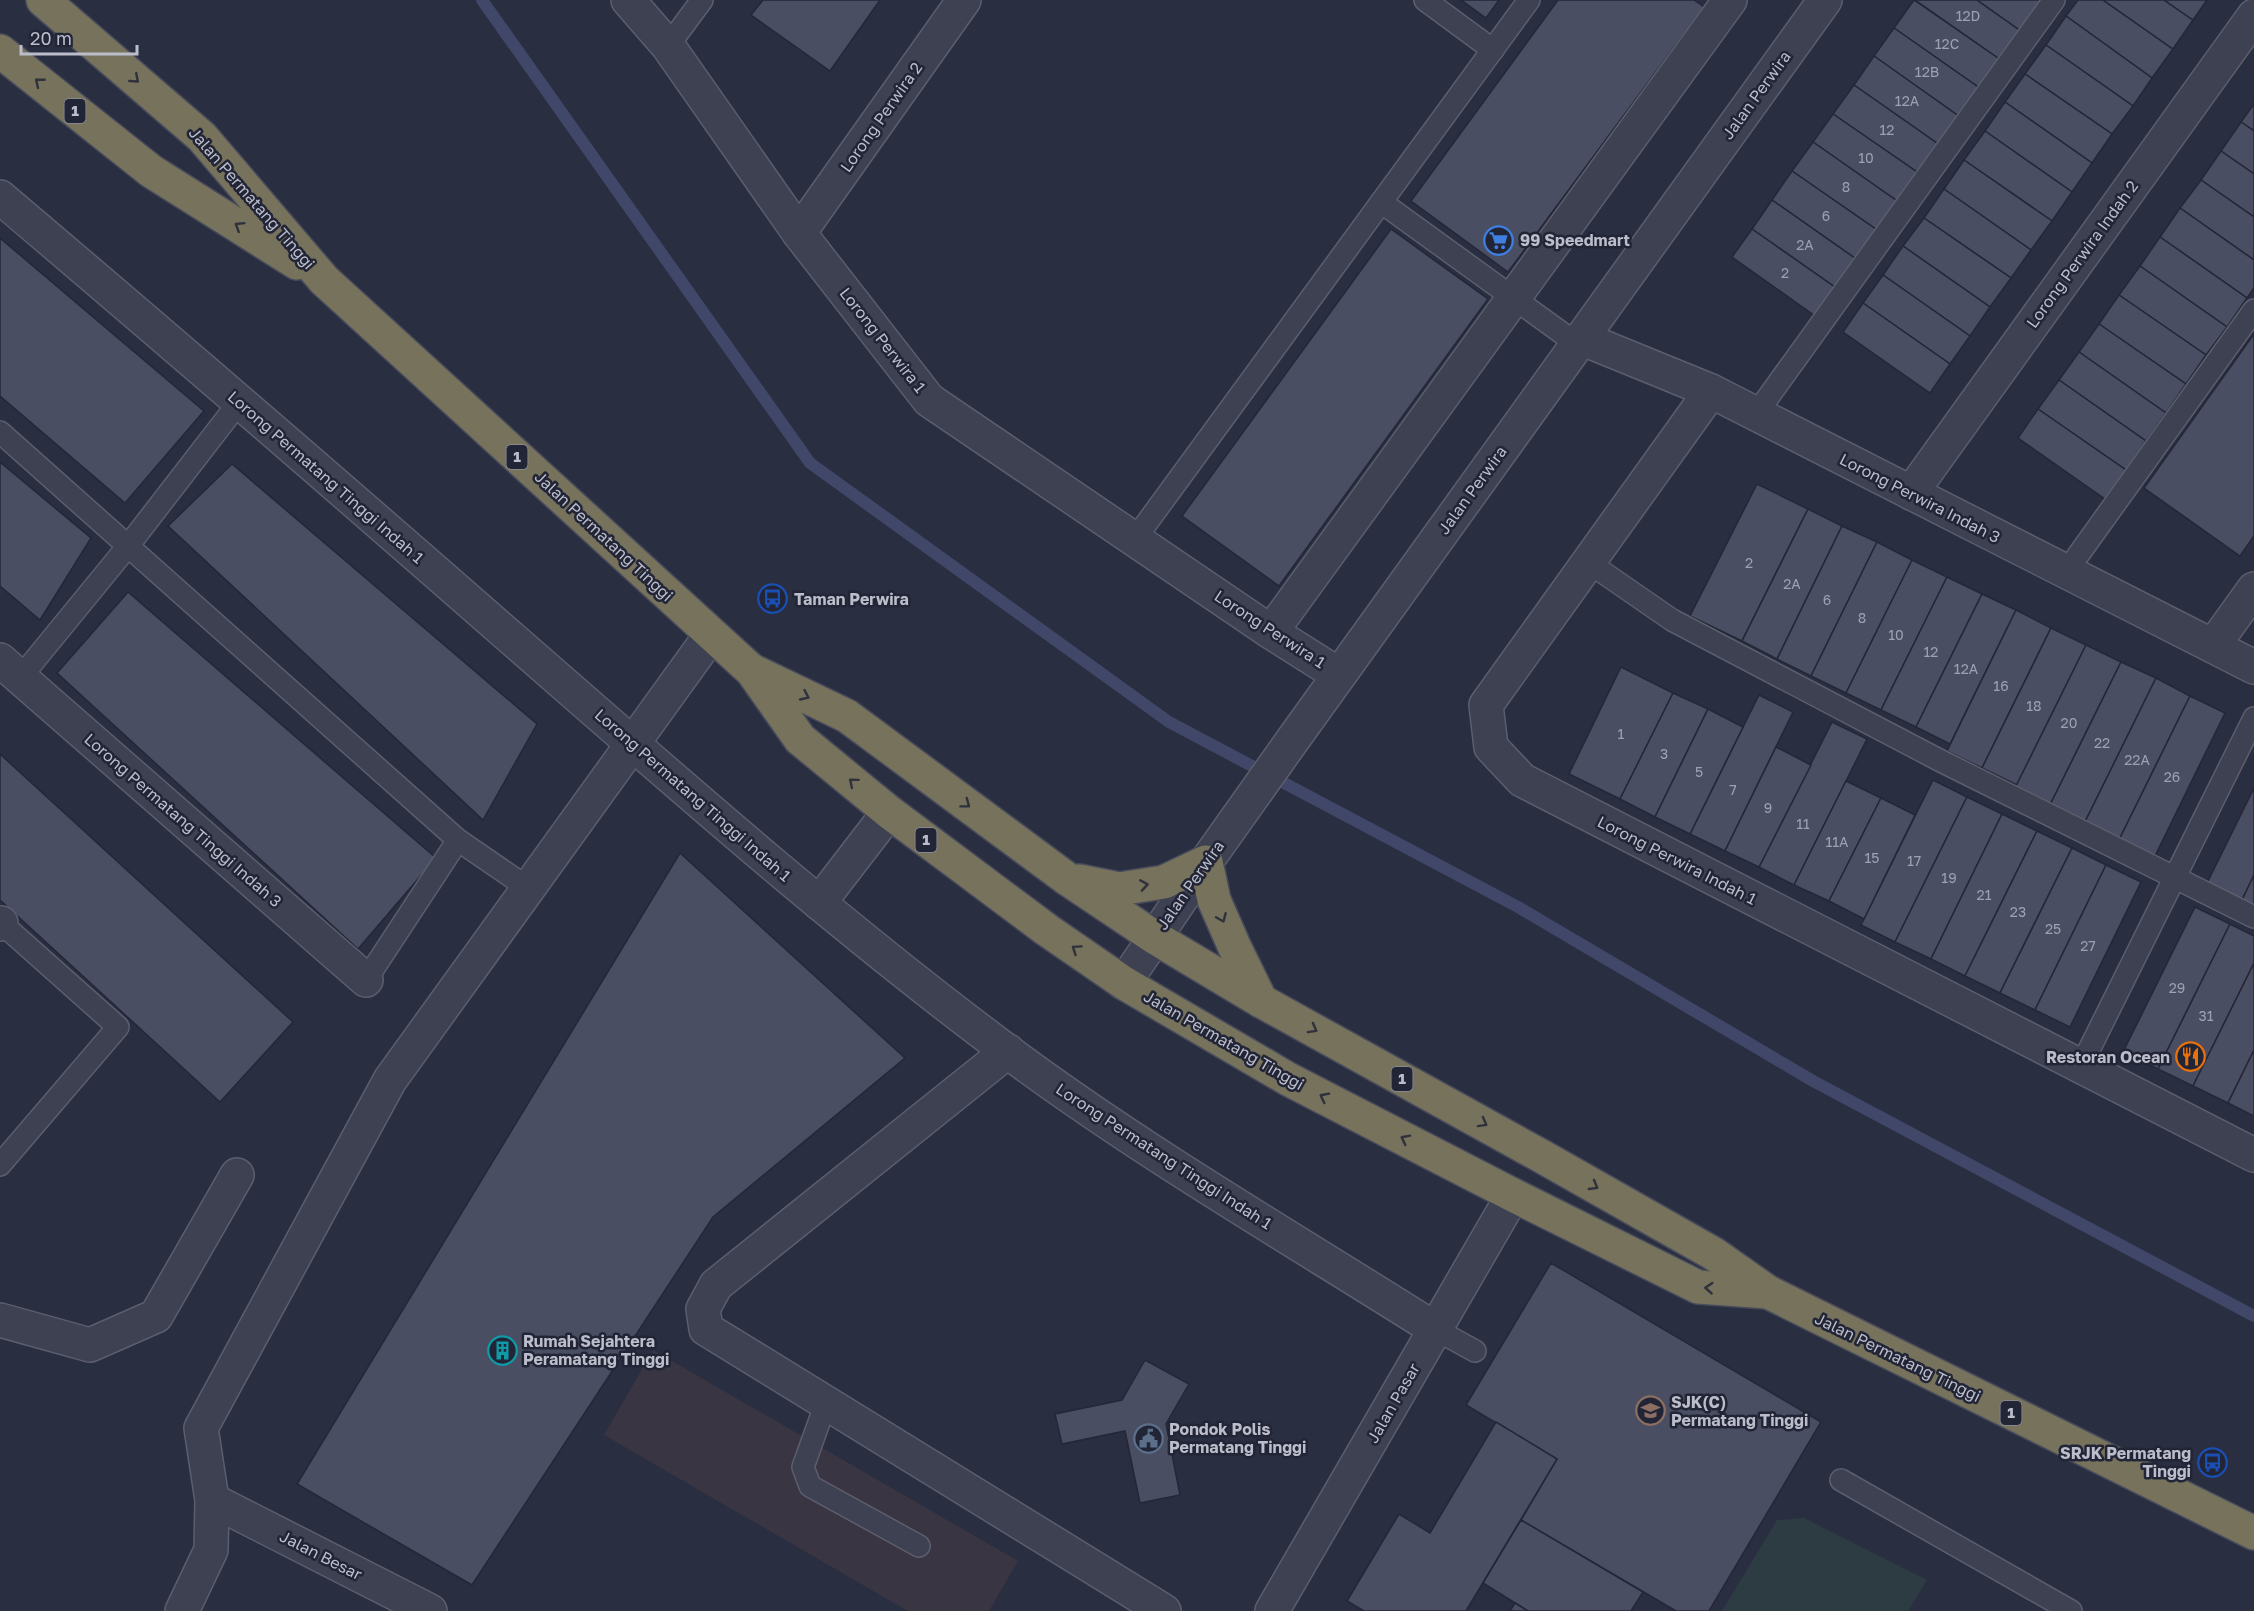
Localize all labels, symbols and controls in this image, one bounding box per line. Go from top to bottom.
house number: 12D [1956,7,1980,24]
scale bar [21,18,136,56]
text: 20 m [30,27,72,49]
house number: 12C [1935,35,1959,52]
street label: Jalan Perwira [1717,47,1795,143]
street label: Lorong Perwira 2 [836,58,926,176]
house number: 12B [1915,63,1939,80]
one-way arrow [128,72,139,83]
one-way arrow [35,79,46,90]
house number: 12A [1895,92,1920,109]
road number: 1 [64,99,86,123]
house number: 12 [1880,121,1894,138]
street label: Jalan Permatang Tinggi [185,123,319,273]
house number: 10 [1858,149,1874,166]
street label: Lorong Perwira Indah 2 [2022,176,2142,332]
house number: 8 [1842,178,1850,195]
house number: 6 [1822,207,1830,224]
one-way arrow [234,223,245,234]
supermarket icon: 99 Speedmart [1483,224,1515,256]
place label: 99 Speedmart [1520,230,1630,250]
house number: 2A [1796,236,1814,253]
house number: 2 [1781,264,1789,281]
street label: Lorong Perwira 1 [836,283,930,397]
street label: Lorong Permatang Tinggi Indah 1 [224,386,428,568]
street label: Jalan Perwira [1433,442,1511,538]
road number: 1 [506,445,528,469]
street label: Lorong Perwira Indah 3 [1836,449,2004,547]
street label: Jalan Permatang Tinggi [531,467,677,605]
house number: 2 [1745,554,1753,571]
house number: 2A [1783,575,1801,592]
bus stop icon: Taman Perwira [757,583,789,615]
street label: Lorong Perwira 1 [1211,586,1329,672]
place label: Taman Perwira [794,589,909,609]
house number: 6 [1823,591,1831,608]
house number: 8 [1858,609,1866,626]
house number: 10 [1888,626,1904,643]
house number: 12 [1924,643,1938,660]
house number: 12A [1954,660,1979,677]
house number: 16 [1993,677,2009,694]
one-way arrow [798,688,809,700]
house number: 18 [2026,697,2042,714]
street label: Lorong Permatang Tinggi Indah 1 [591,704,795,886]
house number: 20 [2061,714,2077,731]
house number: 1 [1618,725,1625,742]
street label: Lorong Permatang Tinggi Indah 3 [80,729,286,911]
house number: 22 [2094,734,2110,751]
house number: 3 [1660,745,1668,762]
house number: 22A [2124,751,2150,768]
house number: 5 [1695,763,1703,780]
house number: 26 [2164,768,2180,785]
one-way arrow [849,779,860,790]
house number: 7 [1729,781,1737,798]
one-way arrow [960,797,971,808]
house number: 9 [1764,799,1772,816]
street label: Lorong Perwira Indah 1 [1594,811,1760,909]
house number: 11 [1796,815,1810,832]
road number: 1 [916,828,936,852]
house number: 11A [1826,833,1849,850]
street label: Jalan Perwira [1152,836,1228,934]
house number: 15 [1865,849,1879,866]
house number: 17 [1907,852,1921,869]
house number: 19 [1941,869,1957,886]
one-way arrow [1139,879,1149,892]
house number: 21 [1977,886,1992,903]
house number: 23 [2010,903,2026,920]
one-way arrow [1215,912,1227,923]
house number: 25 [2045,920,2061,937]
house number: 27 [2080,937,2096,954]
one-way arrow [1072,945,1082,957]
house number: 29 [2169,979,2185,996]
street label: Jalan Permatang Tinggi [1140,986,1308,1094]
house number: 31 [2199,1007,2214,1024]
one-way arrow [1306,1022,1317,1033]
restaurant icon: Restoran Ocean [2175,1041,2207,1073]
place label: Restoran Ocean [2046,1047,2170,1067]
road number: 1 [1392,1067,1412,1091]
street label: Lorong Permatang Tinggi Indah 1 [1052,1079,1276,1233]
one-way arrow [1319,1093,1330,1105]
one-way arrow [1477,1116,1487,1127]
one-way arrow [1400,1135,1411,1147]
one-way arrow [1588,1178,1598,1190]
one-way arrow [1705,1282,1714,1295]
street label: Jalan Permatang Tinggi [1812,1308,1984,1406]
place label: Rumah Sejahtera Peramatang Tinggi [523,1331,669,1369]
building icon: Rumah Sejahtera Peramatang Tinggi [486,1334,518,1366]
street label: Jalan Pasar [1362,1359,1424,1447]
place label: SJK(C) Permatang Tinggi [1671,1392,1808,1430]
school or university icon: SJK(C) Permatang Tinggi [1634,1395,1666,1427]
road number: 1 [2000,1401,2022,1425]
place label: Pondok Polis Permatang Tinggi [1169,1419,1306,1457]
public building icon: Pondok Polis Permatang Tinggi [1132,1422,1164,1454]
place label: SRJK Permatang Tinggi [2060,1443,2191,1481]
bus stop icon: SRJK Permatang Tinggi [2196,1446,2228,1478]
street label: Jalan Besar [277,1526,365,1584]

